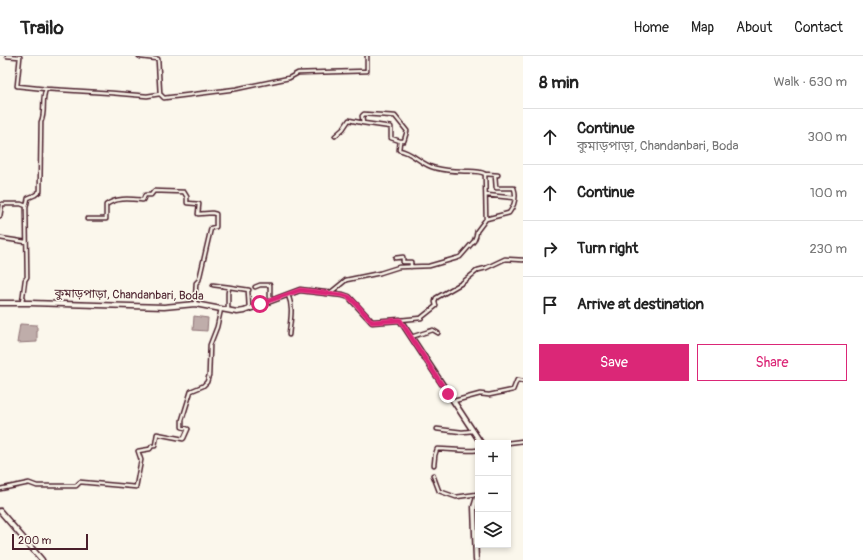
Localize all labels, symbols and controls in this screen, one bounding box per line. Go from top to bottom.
text: Trailo [20,16,64,40]
text: Home [634,19,669,36]
text: Map [691,19,714,36]
text: About [736,19,772,36]
text: Contact [794,19,843,36]
text: 8 min [539,72,579,93]
text: Walk · 630 m [773,74,847,90]
text: Continue [577,119,635,138]
icon: ahead [539,126,561,148]
text: 300 m [808,129,847,145]
text: কুমাড়পাড়া, Chandanbari, Boda [577,138,739,154]
icon: ahead [539,182,561,204]
text: Continue [577,183,635,202]
text: 100 m [810,185,847,201]
icon: right [539,238,561,260]
text: Turn right [577,239,638,258]
text: 230 m [810,241,847,257]
street label: কুমাড়পাড়া, Chandanbari, Boda [53,286,204,304]
icon: arrive [539,294,561,316]
route start [251,295,269,313]
text: Arrive at destination [577,295,704,314]
button: Save [539,344,689,381]
button: Share [697,344,847,381]
route end [439,385,457,403]
map controls [475,440,511,548]
button: + [475,440,511,476]
button: − [475,476,511,512]
button: layers [475,512,511,548]
scale bar [12,532,88,551]
text: 200 m [18,534,51,547]

